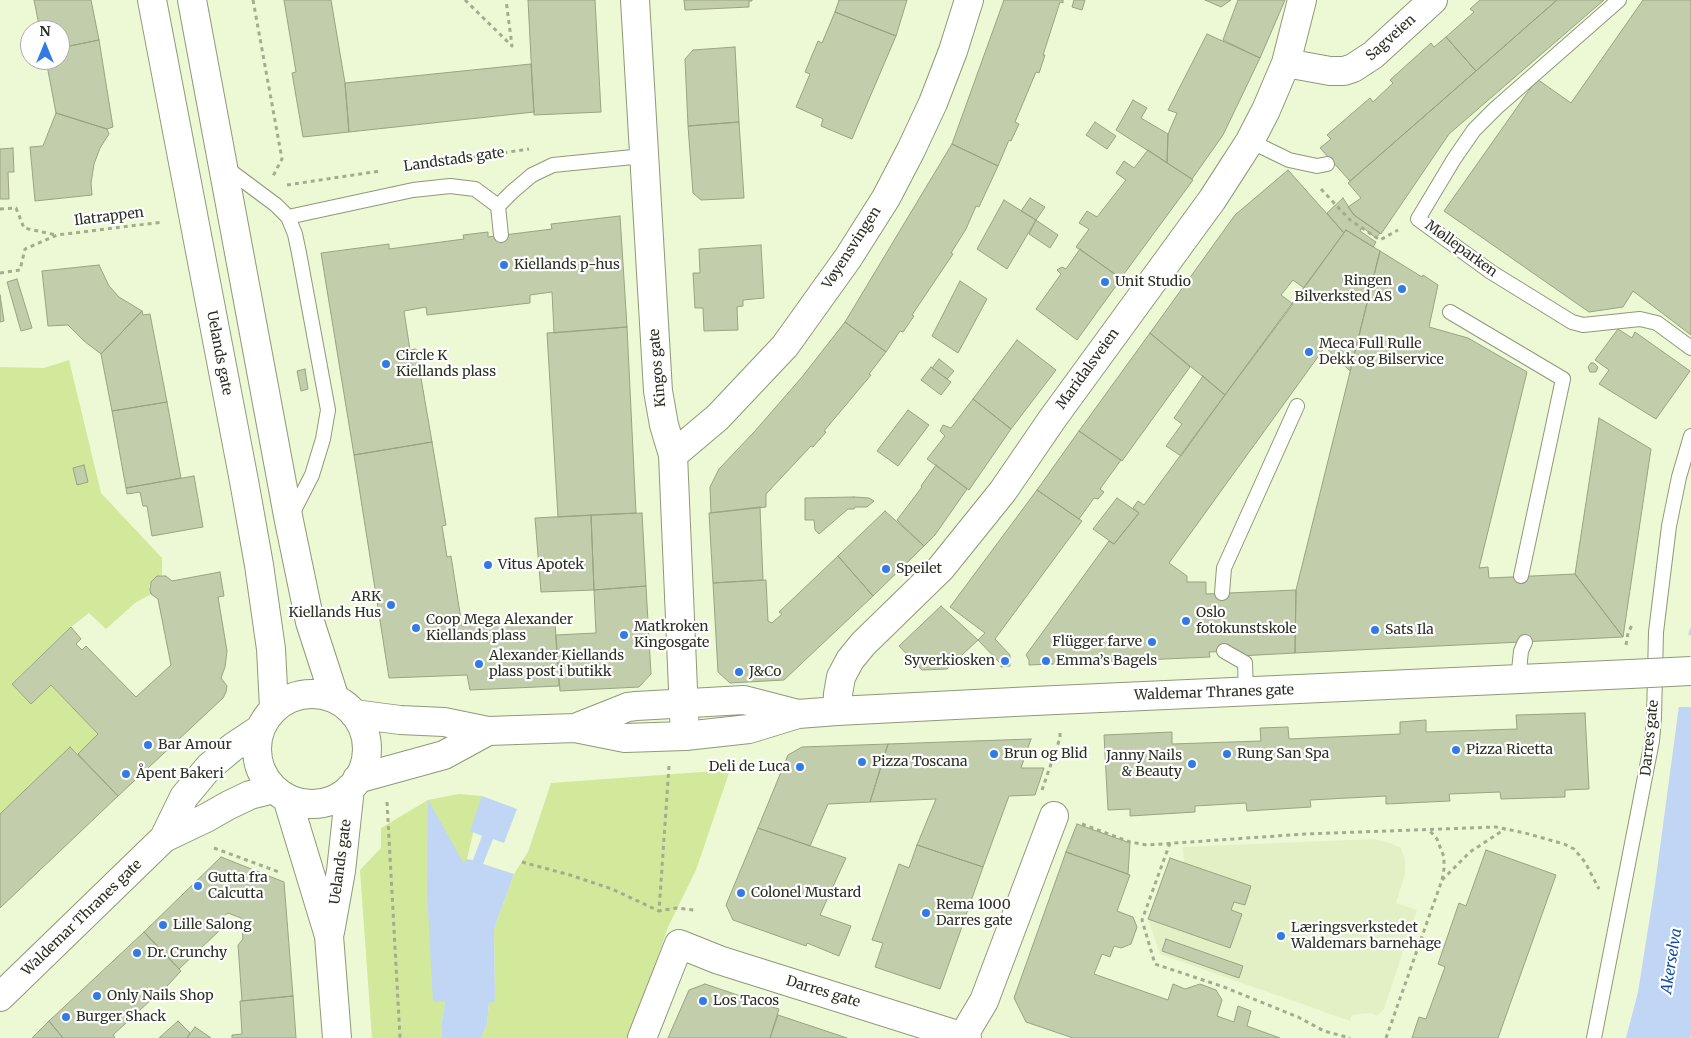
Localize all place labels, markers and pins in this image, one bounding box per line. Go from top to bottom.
place label: Kiellands p-hus [514,257,620,273]
marker: Kiellands p-hus [498,259,510,271]
place label: Ringen Bilverksted AS [1295,273,1392,306]
place label: Unit Studio [1115,274,1191,290]
marker: Unit Studio [1099,276,1111,288]
marker: Ringen Bilverksted AS [1396,283,1408,295]
place label: Meca Full Rulle Dekk og Bilservice [1319,336,1444,368]
marker: Meca Full Rulle Dekk og Bilservice [1303,346,1315,358]
place label: Circle K Kiellands plass [396,348,496,381]
marker: Circle K Kiellands plass [380,358,392,370]
place label: Vitus Apotek [498,557,584,573]
marker: Vitus Apotek [482,559,494,571]
place label: Speilet [896,561,942,577]
marker: Speilet [880,563,892,575]
place label: ARK Kiellands Hus [288,589,381,622]
marker: ARK Kiellands Hus [385,599,397,611]
place label: Oslo fotokunstskole [1196,605,1297,638]
place label: Coop Mega Alexander Kiellands plass [426,612,573,644]
marker: Oslo fotokunstskole [1180,615,1192,627]
place label: Matkroken Kingosgate [634,619,709,652]
marker: Coop Mega Alexander Kiellands plass [410,622,422,634]
place label: Sats Ila [1385,622,1434,638]
marker: Sats Ila [1369,624,1381,636]
marker: Matkroken Kingosgate [618,629,630,641]
place label: Flügger farve [1052,634,1142,650]
marker: Flügger farve [1146,636,1158,648]
place label: Alexander Kiellands plass post i butikk [489,648,624,680]
place label: Syverkiosken [904,653,995,669]
place label: Emma’s Bagels [1056,653,1157,669]
marker: Syverkiosken [999,655,1011,667]
marker: Emma’s Bagels [1040,655,1052,667]
marker: Alexander Kiellands plass post i butikk [473,658,485,670]
place label: J&Co [749,664,781,680]
marker: J&Co [733,666,745,678]
place label: Bar Amour [158,737,232,753]
marker: Bar Amour [142,739,154,751]
place label: Pizza Ricetta [1466,742,1553,758]
marker: Pizza Ricetta [1450,744,1462,756]
place label: Brun og Blid [1004,746,1088,762]
place label: Rung San Spa [1237,746,1329,762]
marker: Brun og Blid [988,748,1000,760]
place label: Janny Nails & Beauty [1106,748,1182,780]
marker: Rung San Spa [1221,748,1233,760]
place label: Pizza Toscana [872,754,968,770]
marker: Pizza Toscana [856,756,868,768]
marker: Janny Nails & Beauty [1186,758,1198,770]
place label: Deli de Luca [709,759,790,775]
marker: Deli de Luca [794,761,806,773]
place label: Åpent Bakeri [136,766,224,782]
marker: Åpent Bakeri [120,768,132,780]
place label: Gutta fra Calcutta [208,870,268,902]
marker: Gutta fra Calcutta [192,880,204,892]
place label: Colonel Mustard [751,885,861,901]
marker: Colonel Mustard [735,887,747,899]
place label: Rema 1000 Darres gate [936,897,1012,930]
marker: Rema 1000 Darres gate [920,907,932,919]
place label: Lille Salong [173,917,252,933]
marker: Lille Salong [157,919,169,931]
place label: Læringsverkstedet Waldemars barnehage [1291,920,1441,952]
marker: Læringsverkstedet Waldemars barnehage [1275,930,1287,942]
place label: Dr. Crunchy [147,945,227,961]
marker: Dr. Crunchy [131,947,143,959]
place label: Only Nails Shop [107,988,214,1004]
marker: Only Nails Shop [91,990,103,1002]
place label: Los Tacos [713,993,779,1009]
marker: Los Tacos [697,995,709,1007]
place label: Burger Shack [76,1009,166,1025]
marker: Burger Shack [60,1011,72,1023]

